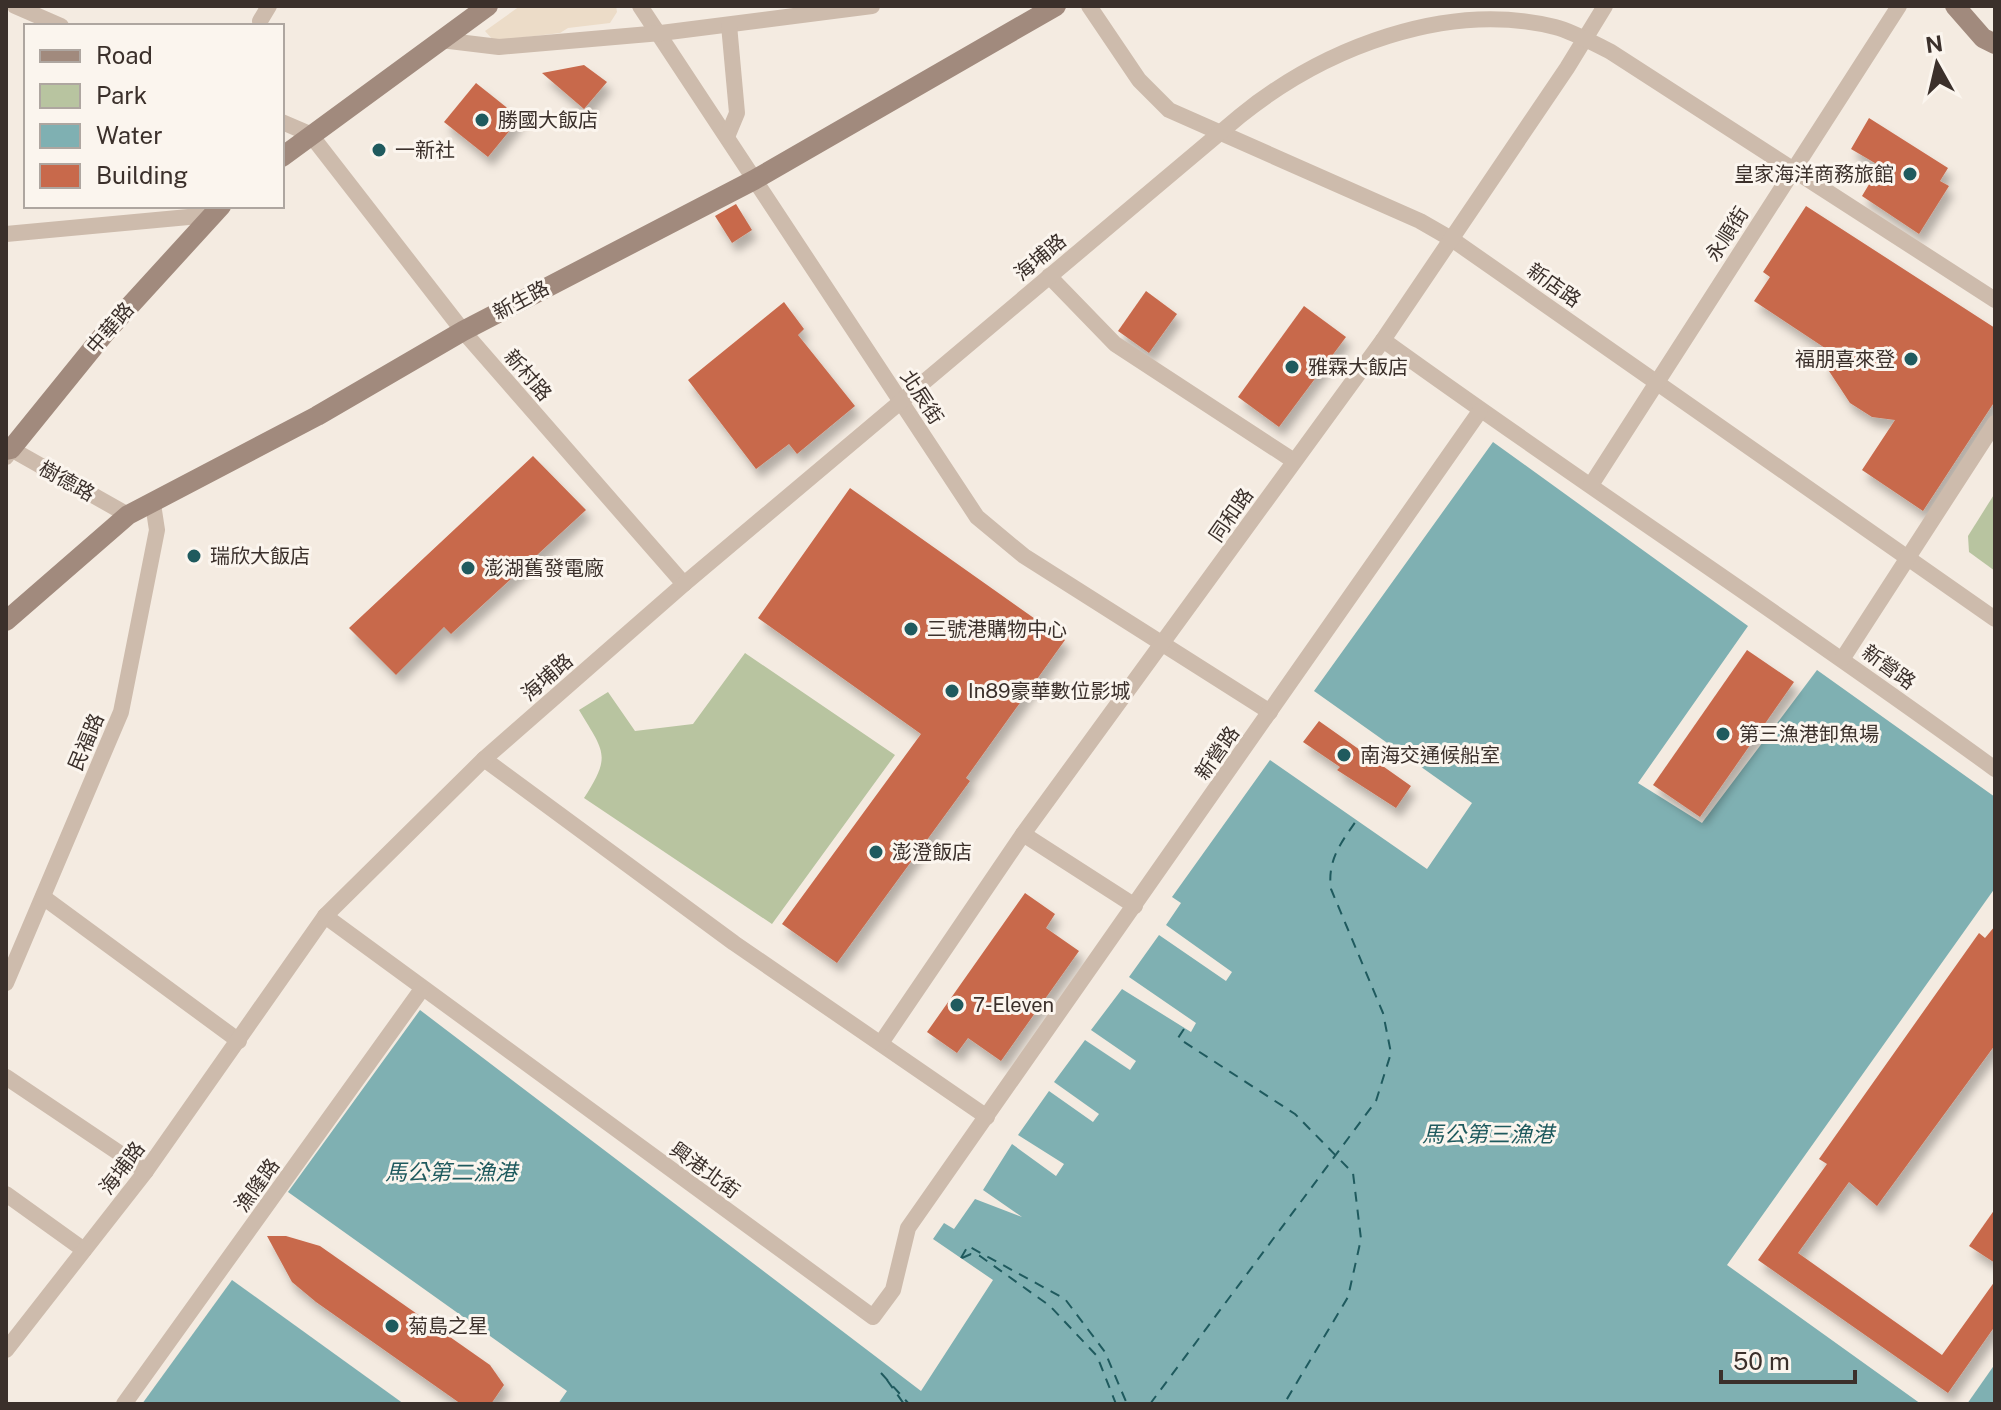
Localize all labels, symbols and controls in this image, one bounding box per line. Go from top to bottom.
legend [24,24,284,208]
north arrow [1897,24,1977,104]
text: N [1924,30,1945,58]
text: Road [96,41,153,69]
text: Park [96,81,147,109]
place label: 勝國大飯店 [498,108,598,132]
marker: 勝國大飯店 [473,111,491,129]
text: Water [96,121,163,149]
place label: 一新社 [395,138,455,162]
marker: 一新社 [370,141,388,159]
text: Building [96,161,188,189]
place label: 皇家海洋商務旅館 [1734,162,1894,186]
marker: 皇家海洋商務旅館 [1901,165,1919,183]
street label: 永順街 [1701,202,1753,266]
street label: 海埔路 [1009,229,1071,285]
street label: 新店路 [1523,258,1585,312]
street label: 新生路 [489,275,553,325]
street label: 中華路 [81,297,139,359]
street label: 新村路 [499,344,557,406]
place label: 福朋喜來登 [1795,347,1895,371]
marker: 福朋喜來登 [1902,350,1920,368]
place label: 雅霖大飯店 [1308,355,1408,379]
marker: 雅霖大飯店 [1283,358,1301,376]
street label: 北辰街 [896,365,948,429]
street label: 樹德路 [35,456,99,506]
street label: 同和路 [1204,484,1258,546]
place label: 瑞欣大飯店 [210,544,310,568]
marker: 瑞欣大飯店 [185,547,203,565]
place label: 澎湖舊發電廠 [484,556,604,580]
marker: 澎湖舊發電廠 [459,559,477,577]
place label: 三號港購物中心 [927,617,1067,641]
marker: 三號港購物中心 [902,620,920,638]
street label: 新營路 [1858,640,1920,694]
street label: 海埔路 [516,648,578,706]
place label: In89豪華數位影城 [968,679,1131,703]
marker: In89豪華數位影城 [943,682,961,700]
street label: 民福路 [63,710,109,774]
street label: 新營路 [1190,722,1244,784]
place label: 第三漁港卸魚場 [1739,722,1879,746]
marker: 第三漁港卸魚場 [1714,725,1732,743]
place label: 南海交通候船室 [1360,743,1500,767]
marker: 南海交通候船室 [1335,746,1353,764]
place label: 澎澄飯店 [892,840,972,864]
marker: 澎澄飯店 [867,843,885,861]
place label: 7-Eleven [973,993,1054,1017]
marker: 7-Eleven [948,996,966,1014]
water label: 馬公第三漁港 [1422,1121,1557,1147]
street label: 海埔路 [94,1137,150,1199]
street label: 興港北街 [666,1137,744,1203]
street label: 漁隆路 [230,1154,284,1216]
water label: 馬公第二漁港 [385,1159,520,1185]
place label: 菊島之星 [408,1314,488,1338]
marker: 菊島之星 [383,1317,401,1335]
scale bar [1721,1334,1855,1384]
text: 50 m [1733,1347,1790,1375]

